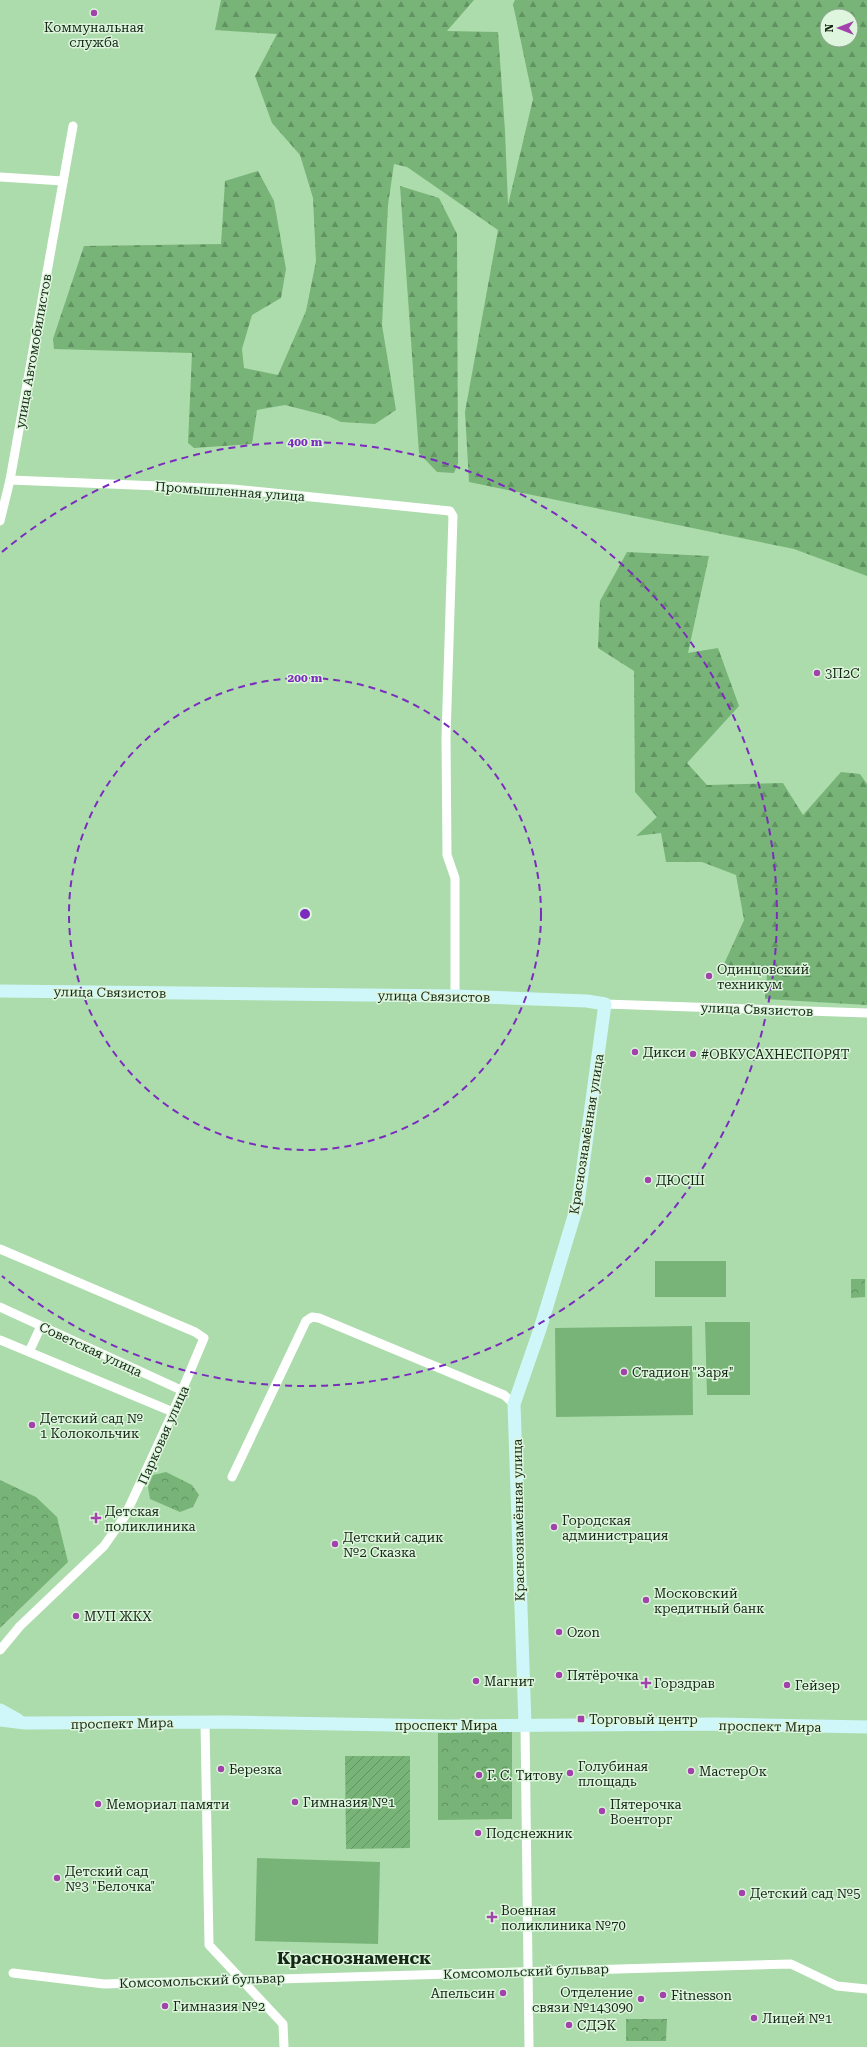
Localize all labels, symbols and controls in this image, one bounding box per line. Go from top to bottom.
marker: Коммунальная служба [89,8,99,18]
north arrow [819,8,859,48]
place label: Коммунальная служба [44,20,144,50]
text: N [823,23,836,32]
street label: улица Автомобилистов [12,273,54,430]
text: 400 m [288,435,323,449]
street label: Промышленная улица [155,479,305,504]
place label: 3П2С [825,666,860,681]
marker: 3П2С [812,668,822,678]
text: 200 m [288,671,323,685]
centre of rings [298,907,312,921]
place label: Одинцовский техникум [717,962,810,992]
marker: Одинцовский техникум [704,971,714,981]
street label: улица Связистов [54,984,166,1001]
street label: улица Связистов [378,988,490,1005]
street label: улица Связистов [700,1000,814,1019]
place label: Дикси [643,1045,686,1060]
marker: Дикси [630,1047,640,1057]
place label: #ОВКУСАХНЕСПОРЯТ [701,1047,850,1062]
marker: #ОВКУСАХНЕСПОРЯТ [688,1049,698,1059]
street label: Краснознамённая улица [566,1053,607,1216]
place label: ДЮСШ [656,1173,705,1188]
marker: ДЮСШ [643,1175,653,1185]
street label: Советская улица [37,1319,145,1380]
place label: Стадион "Заря" [632,1365,734,1380]
marker: Стадион "Заря" [619,1367,629,1377]
street label: Парковая улица [135,1383,192,1487]
place label: Детский сад № 1 Колокольчик [40,1411,143,1441]
marker: Детский сад № 1 Колокольчик [27,1420,37,1430]
street label: Краснознамённая улица [510,1439,527,1601]
place label: Детская поликлиника [105,1504,196,1534]
marker: Детская поликлиника [90,1512,102,1524]
place label: Городская администрация [562,1513,668,1543]
marker: Городская администрация [549,1522,559,1532]
place label: Детский садик №2 Сказка [343,1530,443,1560]
marker: Детский садик №2 Сказка [330,1539,340,1549]
place label: Московский кредитный банк [654,1586,765,1616]
marker: Московский кредитный банк [641,1595,651,1605]
place label: МУП ЖКХ [84,1609,152,1624]
marker: МУП ЖКХ [71,1611,81,1621]
place label: Ozon [567,1625,600,1640]
marker: Ozon [554,1627,564,1637]
place label: Пятёрочка [567,1668,639,1683]
marker: Пятёрочка [554,1670,564,1680]
place label: Магнит [484,1674,534,1689]
marker: Магнит [471,1676,481,1686]
place label: Горздрав [654,1676,715,1691]
marker: Горздрав [641,1678,651,1688]
place label: Гейзер [795,1678,840,1693]
marker: Гейзер [782,1680,792,1690]
place label: Торговый центр [589,1712,698,1727]
marker: Торговый центр [576,1714,586,1724]
street label: проспект Мира [71,1715,173,1732]
street label: проспект Мира [395,1718,497,1733]
street label: проспект Мира [719,1718,821,1735]
place label: Голубиная площадь [578,1759,648,1789]
place label: Березка [229,1762,282,1777]
marker: Березка [216,1764,226,1774]
place label: МастерОк [699,1764,767,1779]
marker: МастерОк [686,1766,696,1776]
place label: Г. С. Титову [487,1768,563,1783]
marker: Голубиная площадь [565,1768,575,1778]
marker: Г. С. Титову [474,1770,484,1780]
place label: Гимназия №1 [303,1795,395,1810]
place label: Мемориал памяти [106,1797,230,1812]
marker: Гимназия №1 [290,1797,300,1807]
place label: Пятерочка Военторг [610,1797,682,1827]
marker: Мемориал памяти [93,1799,103,1809]
marker: Пятерочка Военторг [597,1806,607,1816]
place label: Подснежник [486,1826,573,1841]
marker: Подснежник [473,1828,483,1838]
place label: Детский сад №3 "Белочка" [65,1864,155,1894]
marker: Детский сад №3 "Белочка" [52,1873,62,1883]
place label: Детский сад №5 [750,1886,860,1901]
marker: Детский сад №5 [737,1888,747,1898]
place label: Военная поликлиника №70 [501,1903,626,1933]
marker: Военная поликлиника №70 [486,1911,498,1923]
district label: Краснознаменск [277,1948,431,1968]
street label: Комсомольский бульвар [443,1961,609,1982]
street label: Комсомольский бульвар [119,1970,285,1991]
place label: Отделение связи №143090 [532,1985,633,2015]
place label: Апельсин [431,1986,495,2001]
marker: Апельсин [498,1988,508,1998]
place label: Fitnesson [671,1988,733,2003]
marker: Fitnesson [658,1990,668,2000]
marker: Отделение связи №143090 [636,1994,646,2004]
place label: Гимназия №2 [173,1999,265,2014]
marker: Гимназия №2 [160,2001,170,2011]
place label: Лицей №1 [762,2011,832,2026]
marker: Лицей №1 [749,2013,759,2023]
place label: СДЭК [577,2018,616,2033]
marker: СДЭК [564,2020,574,2030]

